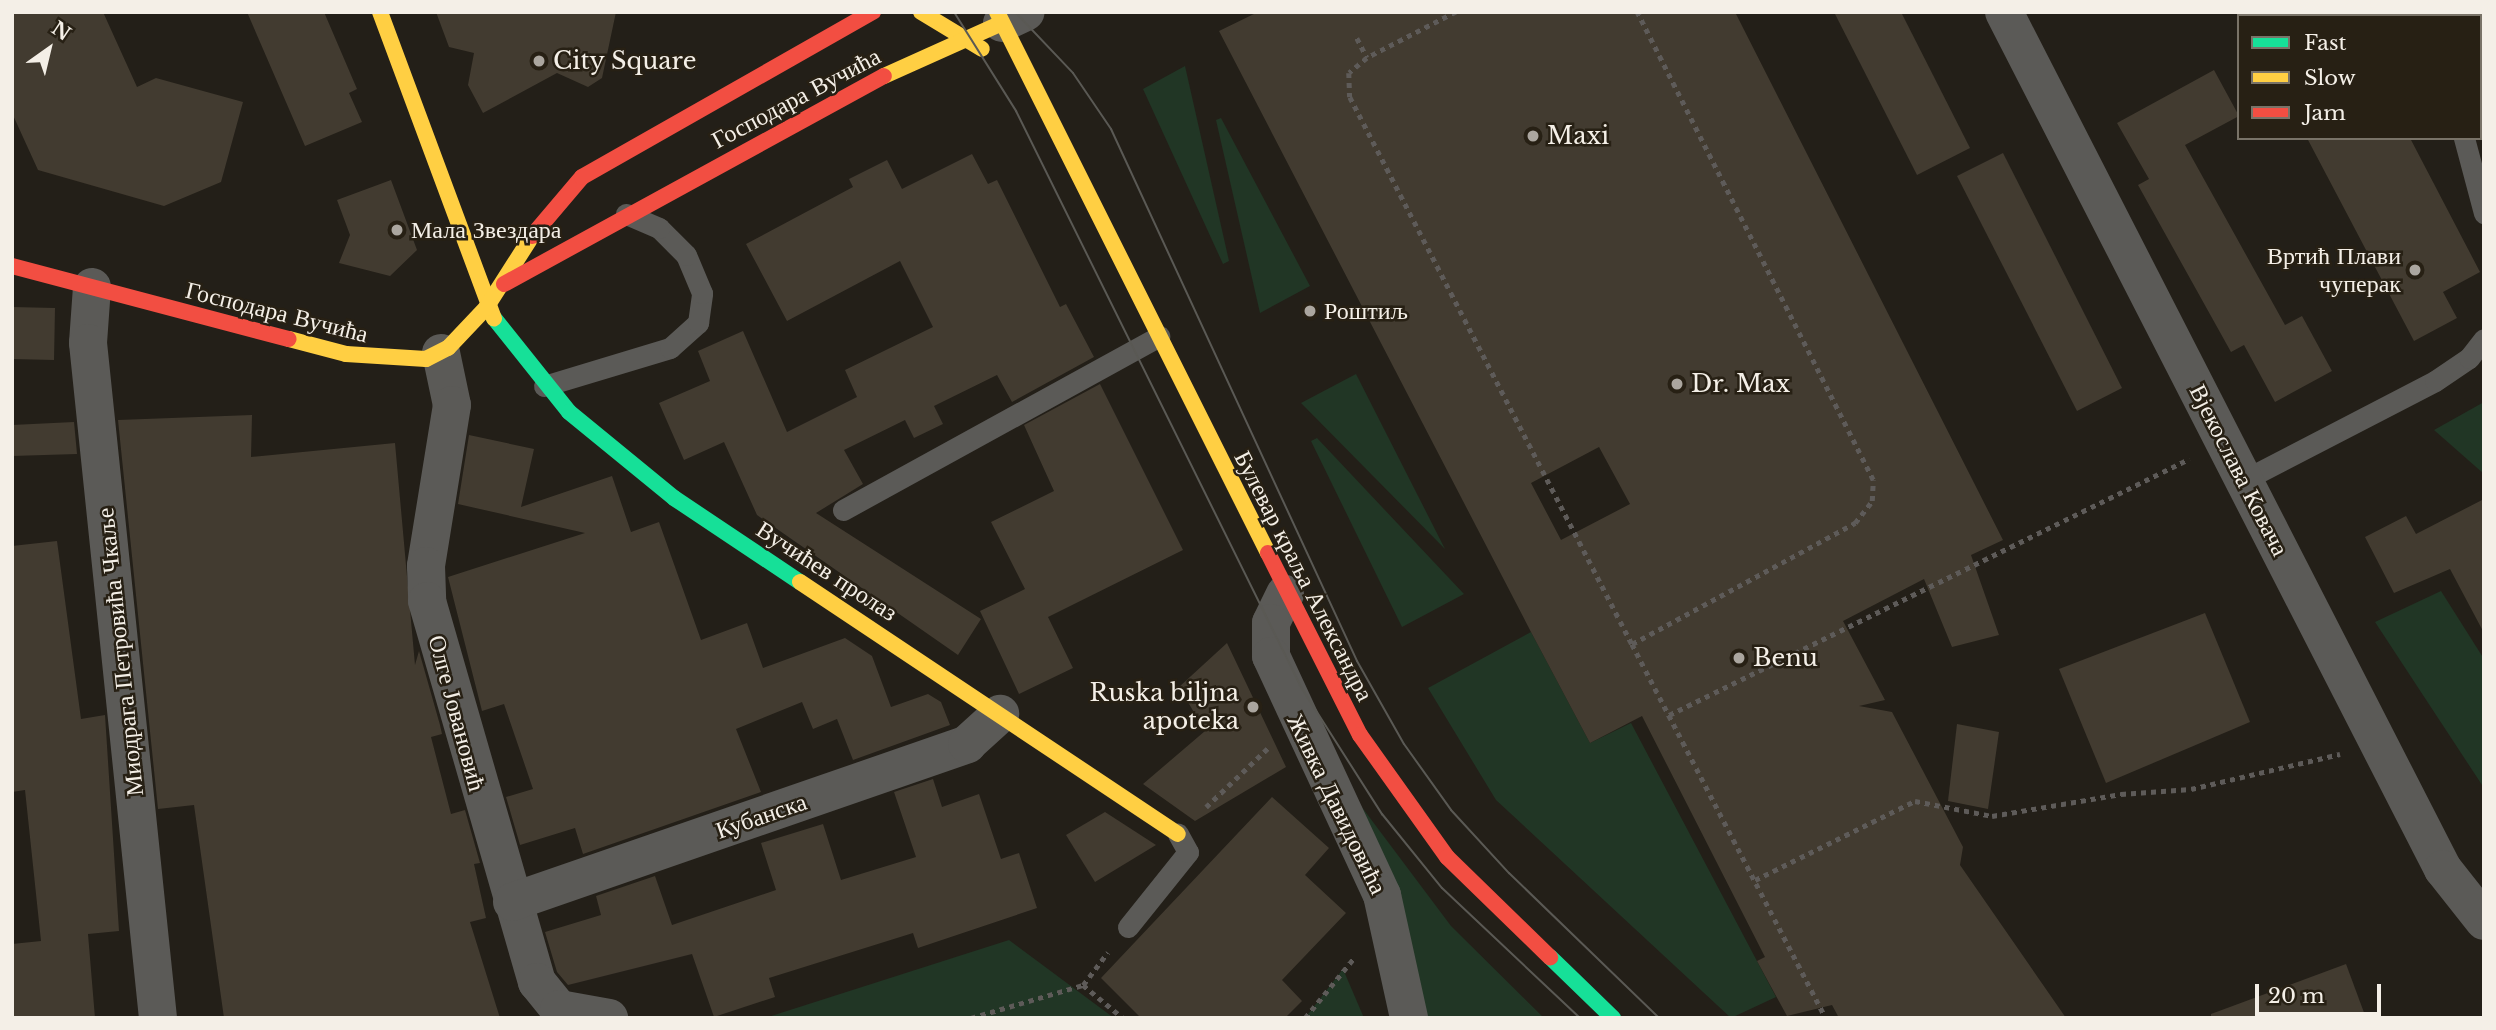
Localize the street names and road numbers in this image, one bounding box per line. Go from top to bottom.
street label: Господара Вучића [707,41,885,155]
street label: Господара Вучића [183,275,371,349]
street label: Вјекослава Ковача [2183,380,2295,560]
street label: Булевар краља Александра [1228,446,1380,706]
street label: Миодрага Петровића Чкаље [91,506,149,798]
street label: Вучићев пролаз [751,515,903,627]
street label: Олге Јовановић [422,632,492,794]
street label: Живка Давидовића [1281,709,1393,899]
street label: Кубанска [712,787,810,845]

